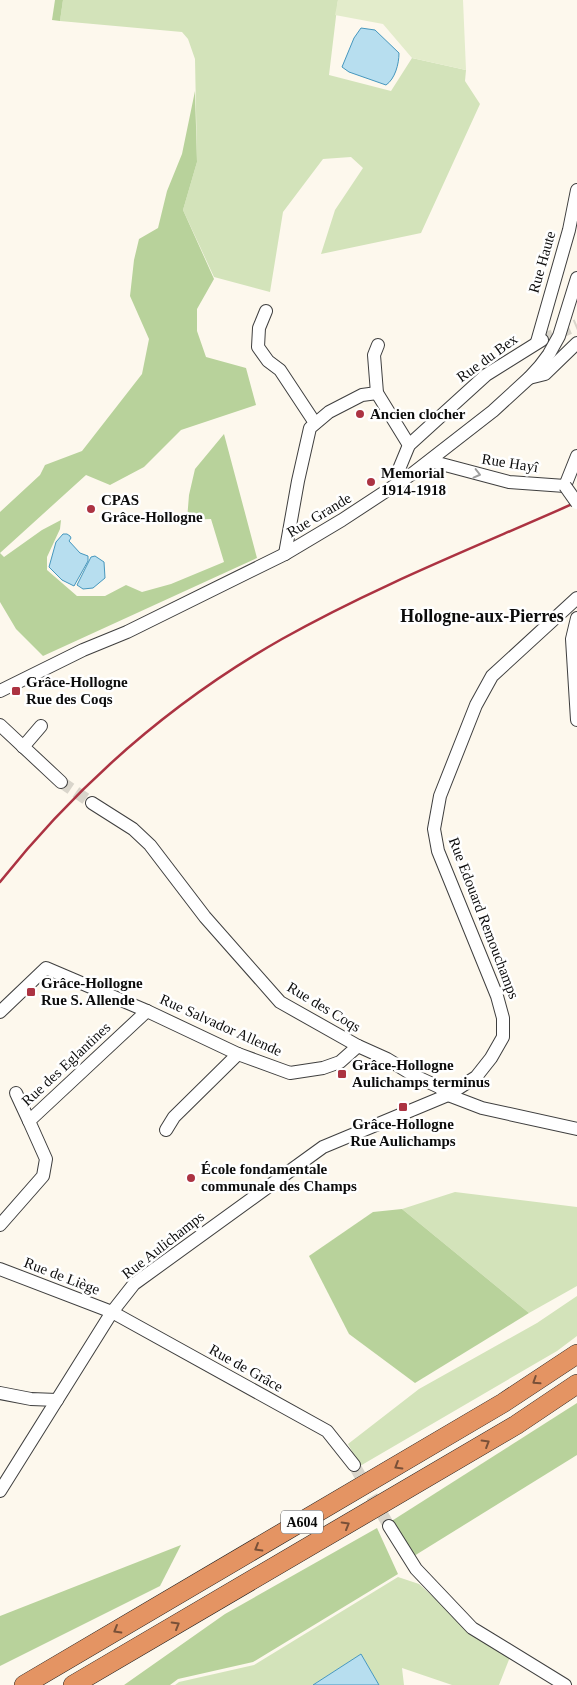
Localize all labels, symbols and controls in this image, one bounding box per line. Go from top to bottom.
street label: Rue Haute [526,229,559,295]
street label: Rue du Bex [454,330,521,385]
place label: Ancien clocher [370,406,466,422]
marker: Ancien clocher [354,408,366,420]
street label: Rue Hayî [481,451,540,475]
place label: Memorial 1914-1918 [381,465,446,498]
one-way arrow [472,468,481,479]
marker: Memorial 1914-1918 [365,476,377,488]
street label: Rue Grande [284,489,354,540]
place label: CPAS Grâce-Hollogne [101,492,203,525]
marker: CPAS Grâce-Hollogne [85,503,97,515]
district label: Hollogne-aux-Pierres [400,606,564,626]
place label: Grâce-Hollogne Rue des Coqs [26,674,128,707]
marker: Grâce-Hollogne Rue des Coqs [10,685,22,697]
street label: Rue Edouard Remouchamps [446,835,522,1001]
place label: Grâce-Hollogne Rue S. Allende [41,975,143,1008]
street label: Rue des Coqs [285,979,364,1035]
marker: Grâce-Hollogne Rue S. Allende [25,986,37,998]
street label: Rue Salvador Allende [158,991,285,1059]
street label: Rue des Eglantines [18,1019,114,1109]
place label: Grâce-Hollogne Aulichamps terminus [352,1057,490,1090]
marker: Grâce-Hollogne Aulichamps terminus [336,1068,348,1080]
marker: Grâce-Hollogne Rue Aulichamps [397,1101,409,1113]
place label: Grâce-Hollogne Rue Aulichamps [350,1116,456,1149]
place label: École fondamentale communale des Champs [201,1161,357,1194]
marker: École fondamentale communale des Champs [185,1172,197,1184]
street label: Rue Aulichamps [119,1208,207,1282]
street label: Rue de Liège [22,1254,103,1298]
street label: Rue de Grâce [206,1341,286,1395]
one-way arrow [533,1375,542,1384]
one-way arrow [481,1439,490,1449]
one-way arrow [394,1459,403,1469]
road number: A604 [281,1510,323,1534]
one-way arrow [341,1522,350,1532]
one-way arrow [254,1542,263,1552]
one-way arrow [170,1621,179,1631]
one-way arrow [114,1624,123,1634]

